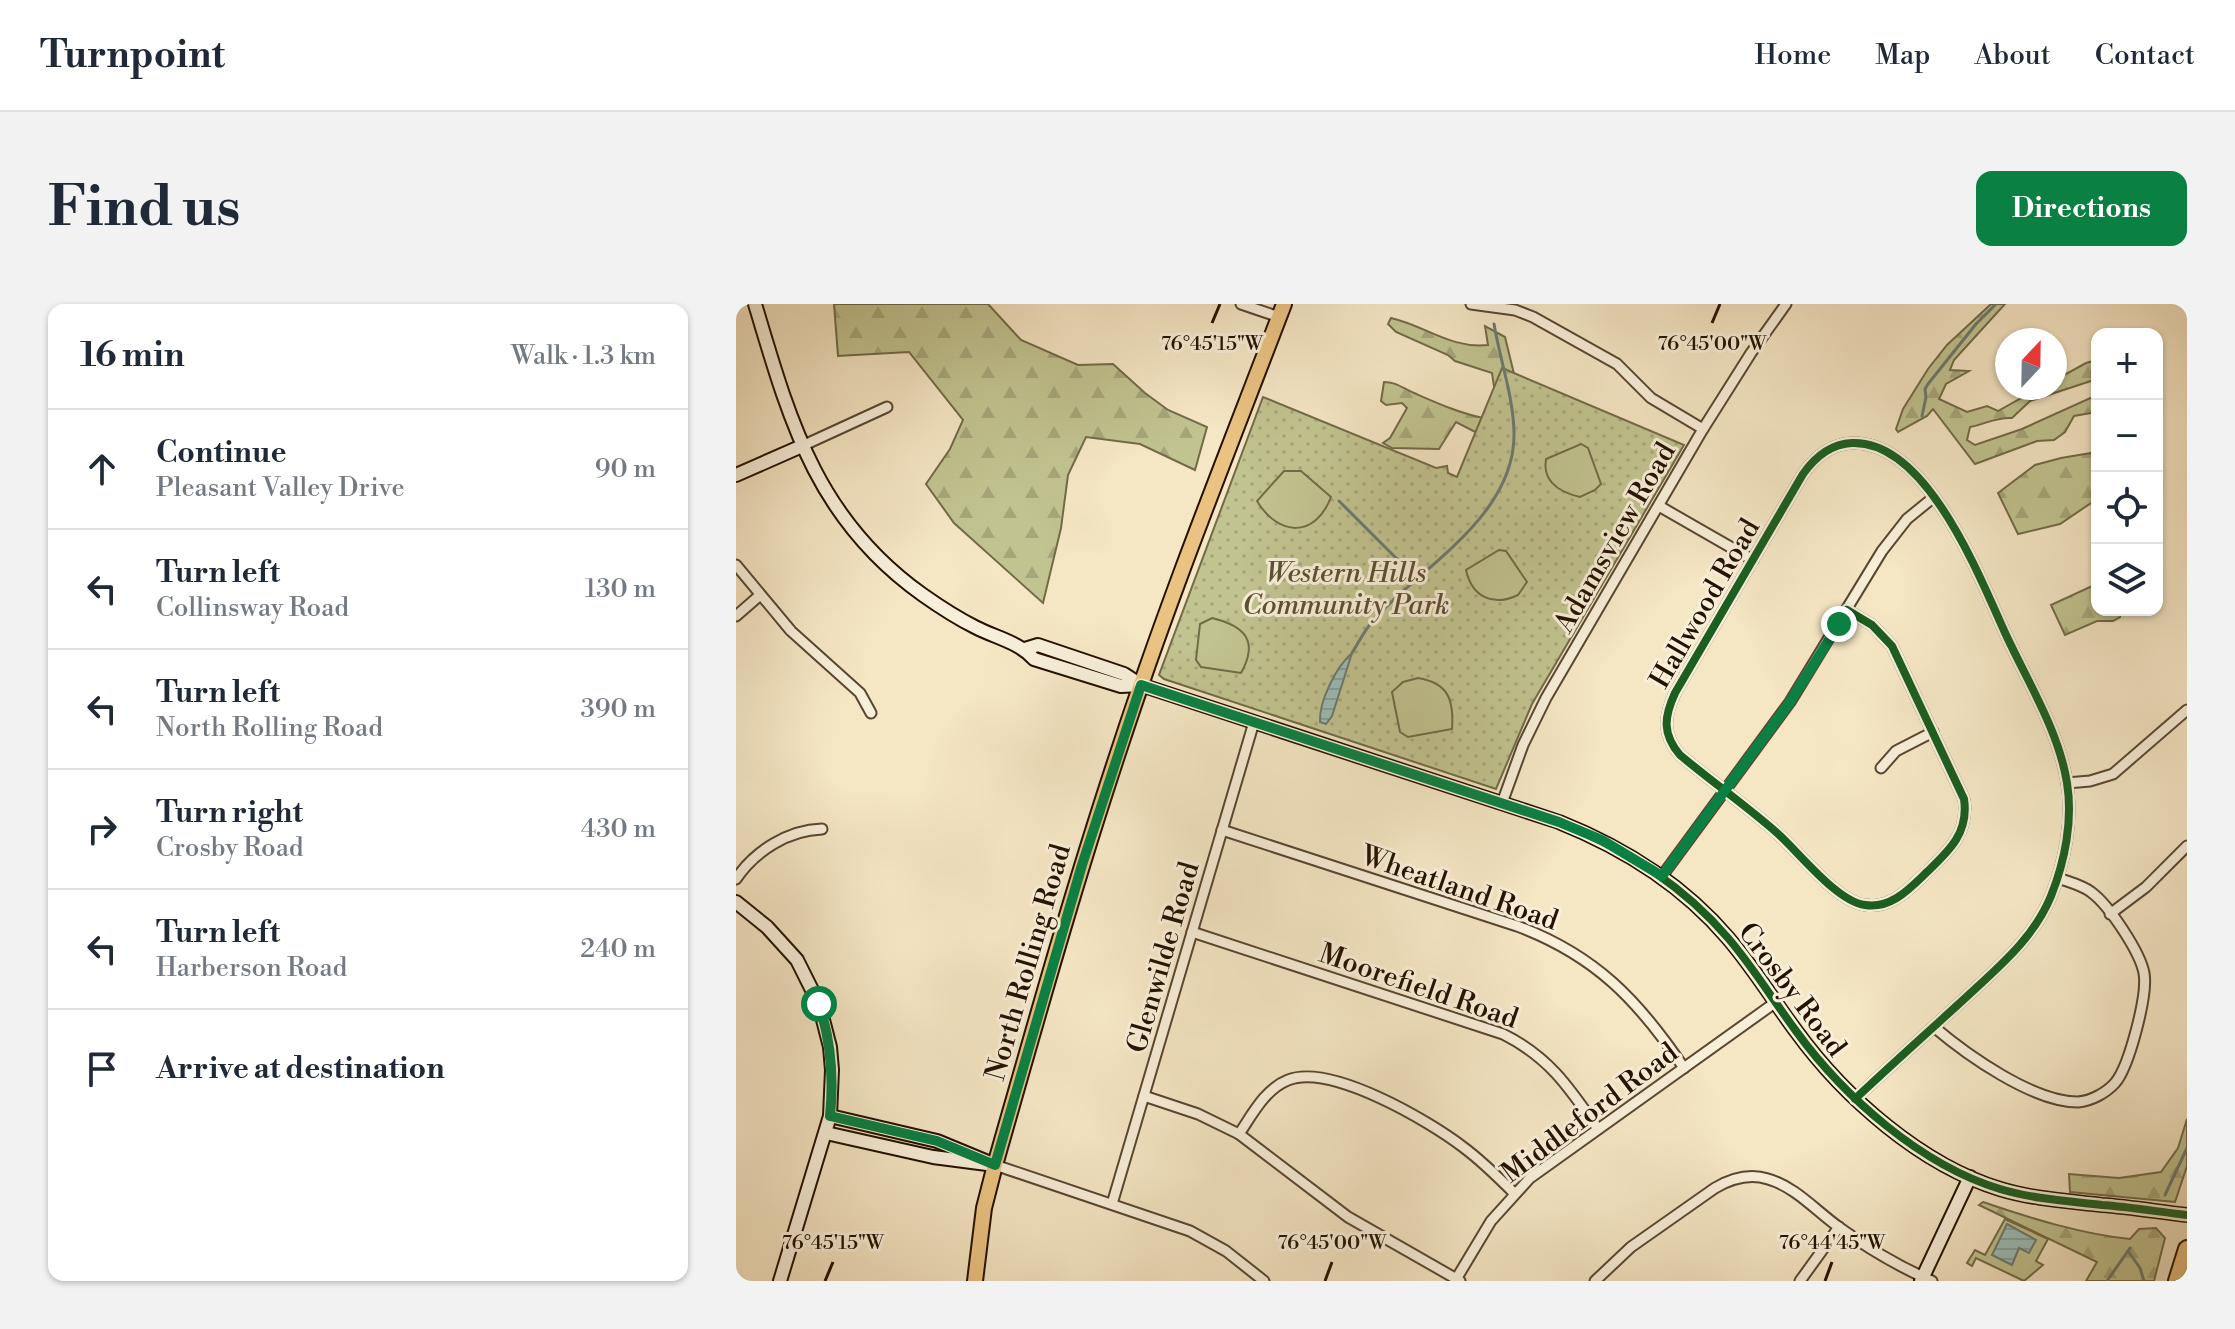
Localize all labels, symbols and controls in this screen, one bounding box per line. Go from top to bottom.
text: Turnpoint [40,32,225,79]
text: Home [1755,38,1831,73]
text: Map [1875,38,1930,73]
text: About [1974,38,2051,73]
text: Contact [2095,38,2195,73]
button: Directions [1976,171,2187,246]
text: Find us [48,173,241,243]
north arrow [1995,328,2067,400]
map controls [2091,328,2163,616]
button: + [2091,328,2163,400]
text: 76°45'15"W [1161,332,1264,357]
text: 76°45'00"W [1658,332,1767,357]
text: 16 min [80,335,185,377]
text: Walk · 1.3 km [511,340,656,372]
button: − [2091,400,2163,472]
text: Continue [156,434,287,472]
street label: Adamsview Road [1546,437,1684,640]
icon: ahead [80,447,124,491]
text: 90 m [595,453,656,485]
text: Pleasant Valley Drive [156,472,405,504]
button: locate [2091,472,2163,544]
street label: Hallwood Road [1643,513,1768,695]
button: layers [2091,544,2163,616]
text: Turn left [156,554,280,592]
park label: Western Hills Community Park [1242,556,1450,623]
icon: left [80,567,124,611]
text: 130 m [585,573,656,605]
text: Collinsway Road [156,592,349,624]
route end [1821,606,1857,642]
text: Turn left [156,674,280,712]
icon: left [80,687,124,731]
text: 390 m [581,693,656,725]
text: North Rolling Road [156,712,383,744]
text: Turn right [156,794,303,832]
icon: right [80,807,124,851]
text: 430 m [581,813,656,845]
text: Crosby Road [156,832,304,864]
street label: Wheatland Road [1355,838,1563,939]
street label: North Rolling Road [978,840,1079,1085]
street label: Glenwilde Road [1119,858,1207,1057]
text: Turn left [156,914,280,952]
street label: Crosby Road [1730,916,1854,1064]
icon: left [80,927,124,971]
text: 240 m [580,933,656,965]
street label: Moorefield Road [1314,936,1523,1037]
text: Harberson Road [156,952,347,984]
route start [801,986,837,1022]
street label: Middleford Road [1495,1035,1685,1191]
icon: arrive [80,1047,124,1091]
text: Arrive at destination [156,1050,445,1088]
text: 76°45'15"W [782,1231,885,1256]
text: 76°45'00"W [1278,1231,1387,1256]
text: 76°44'45"W [1779,1231,1886,1256]

